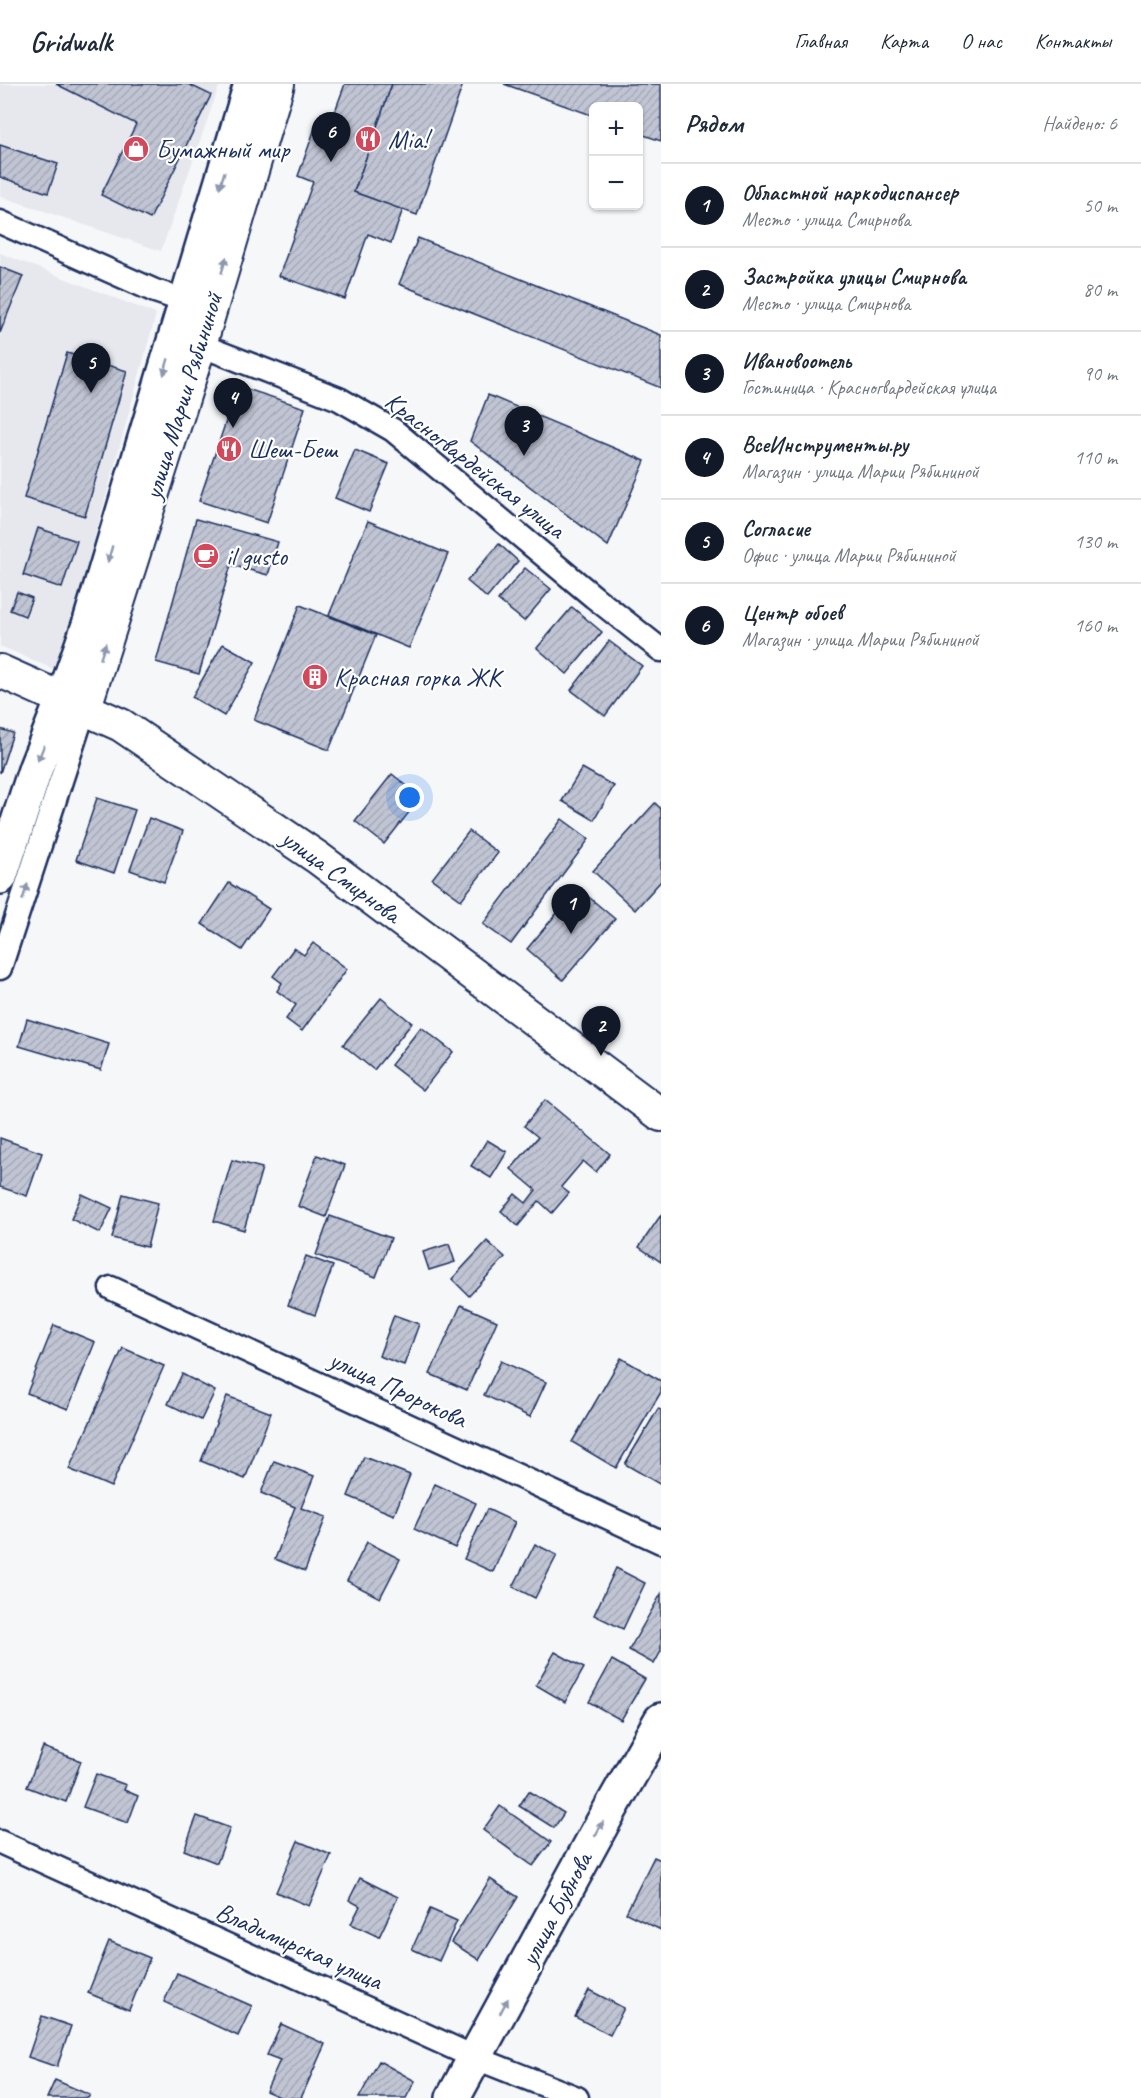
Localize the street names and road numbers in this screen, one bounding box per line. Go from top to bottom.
street label: улица Марии Рябининой [135,286,231,505]
street label: Красногвардейская улица [378,384,573,547]
street label: улица Смирнова [273,820,409,932]
street label: улица Пророкова [322,1342,473,1436]
street label: улица Бубнова [511,1844,601,1973]
street label: Владимирская улица [211,1895,389,1998]

